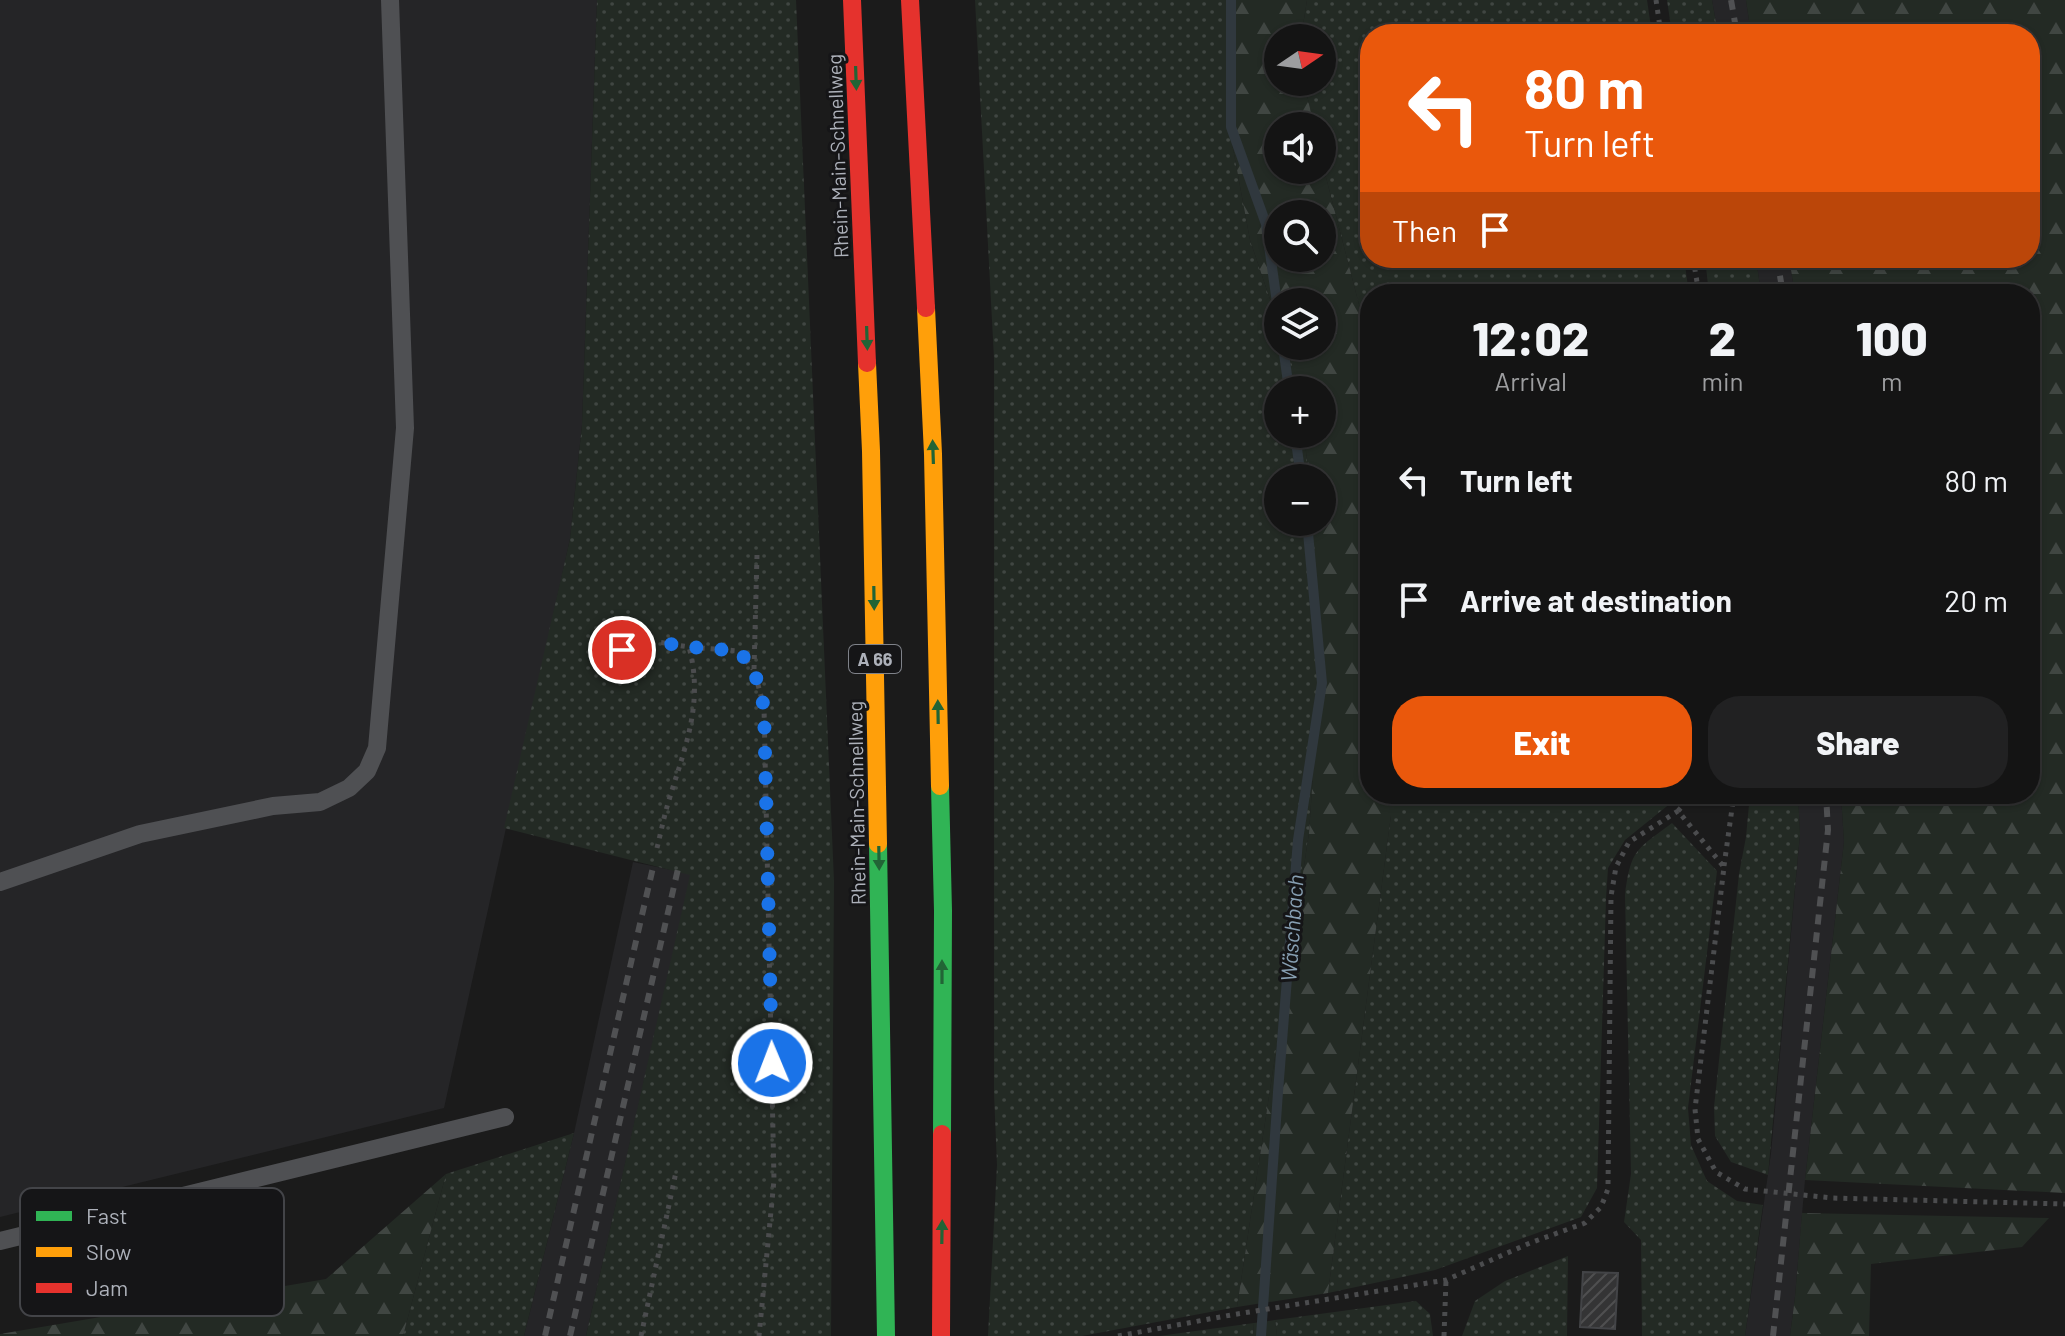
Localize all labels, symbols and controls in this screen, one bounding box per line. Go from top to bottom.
north arrow [1264,24,1336,96]
map controls [1264,24,1336,536]
text: 80 m [1524,53,1644,120]
street label: Rhein-Main-Schnellweg [821,54,853,258]
icon: left [1392,56,1496,160]
one-way arrow [849,66,862,91]
button: sound [1264,112,1336,184]
text: Turn left [1524,121,1655,164]
button: search [1264,200,1336,272]
icon: arrive [1473,208,1517,252]
text: Then [1392,212,1457,248]
button: layers [1264,288,1336,360]
text: 12:02 [1472,308,1589,366]
text: 2 [1709,308,1736,366]
text: 100 [1856,308,1928,366]
one-way arrow [860,326,873,351]
text: Arrival [1494,365,1567,396]
text: min [1701,365,1744,396]
text: m [1881,365,1903,396]
button: + [1264,376,1336,448]
one-way arrow [926,439,939,464]
icon: left [1392,458,1436,502]
text: Turn left [1460,462,1573,498]
text: 80 m [1945,462,2008,498]
button: − [1264,464,1336,536]
icon: arrive [1392,578,1436,622]
text: Arrive at destination [1460,582,1732,618]
text: 20 m [1944,582,2008,618]
one-way arrow [868,586,880,611]
pin [588,616,656,684]
icon: arrive [600,628,644,672]
road number: A 66 [849,645,901,673]
button: Exit [1392,696,1692,788]
button: Share [1708,696,2008,788]
one-way arrow [932,699,945,724]
street label: Rhein-Main-Schnellweg [842,701,870,905]
one-way arrow [873,846,885,871]
water label: Wäschbach [1274,874,1308,982]
one-way arrow [936,959,948,984]
position arrow [730,1021,814,1105]
legend [20,1188,284,1316]
text: Fast [86,1202,128,1228]
one-way arrow [935,1219,948,1244]
text: Slow [86,1238,131,1264]
text: Jam [86,1274,128,1300]

